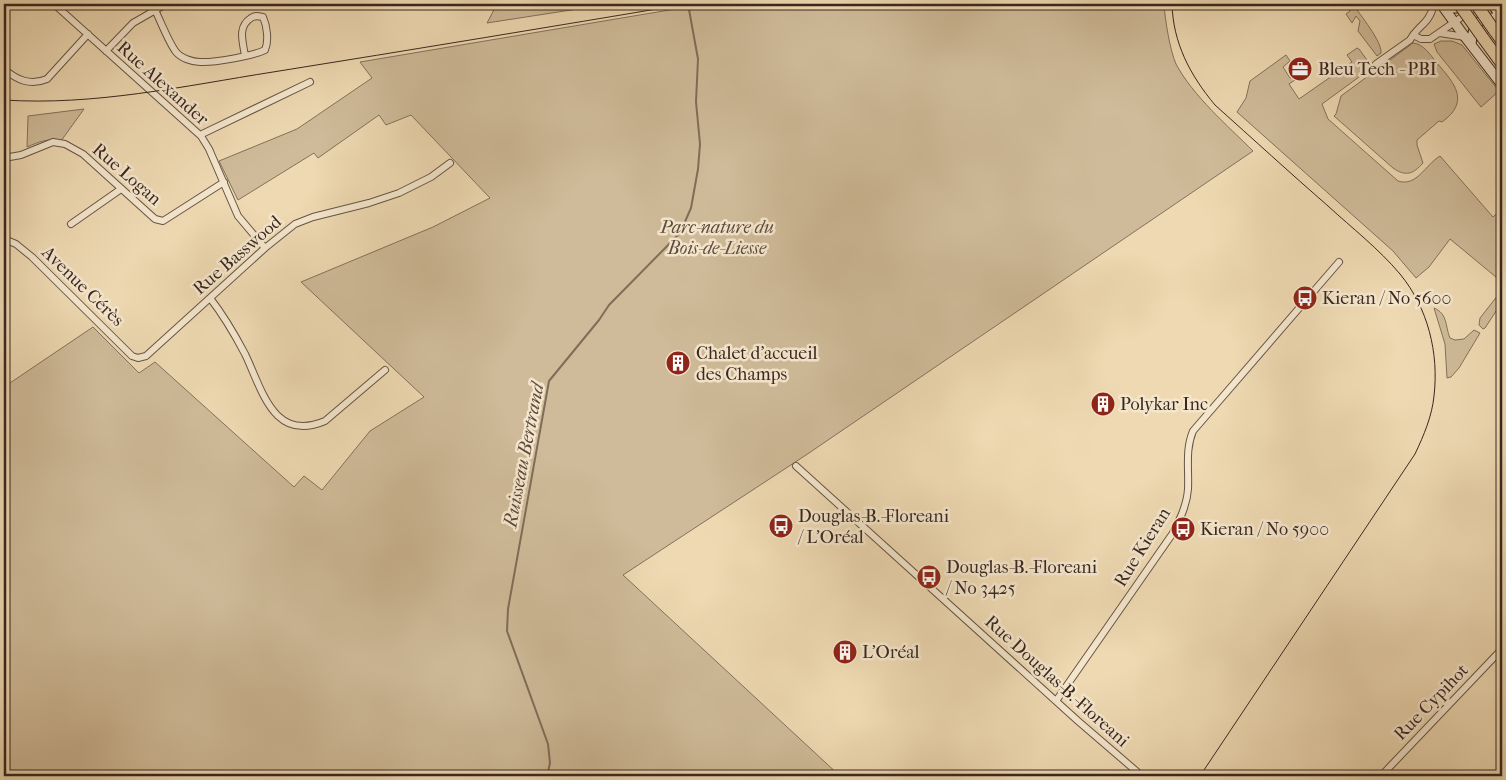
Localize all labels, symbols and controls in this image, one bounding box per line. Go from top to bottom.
street label: Rue Alexander [113,37,213,130]
office icon: Bleu Tech - PBI [1287,56,1313,82]
place label: Bleu Tech - PBI [1318,59,1437,80]
street label: Rue Logan [88,139,166,210]
street label: Rue Basswood [189,211,286,299]
park label: Parc-nature du Bois-de-Liesse [659,217,774,259]
street label: Avenue Cérès [36,241,128,331]
bus stop icon: Kieran / No 5600 [1292,285,1318,311]
place label: Kieran / No 5600 [1322,288,1451,309]
place label: Chalet d'accueil des Champs [696,343,818,385]
building icon: Chalet d'accueil des Champs [665,350,691,376]
water label: Ruisseau Bertrand [499,379,549,531]
building icon: Polykar Inc [1090,391,1116,417]
place label: Polykar Inc [1120,394,1208,415]
street label: Rue Kieran [1110,503,1175,591]
place label: Douglas-B.-Floreani / L'Oréal [797,506,950,548]
bus stop icon: Douglas-B.-Floreani / L'Oréal [768,513,794,539]
bus stop icon: Kieran / No 5900 [1170,516,1196,542]
place label: Kieran / No 5900 [1200,519,1329,540]
place label: Douglas-B.-Floreani / No 3425 [945,557,1098,599]
bus stop icon: Douglas-B.-Floreani / No 3425 [916,564,942,590]
street label: Rue Douglas-B.-Floreani [980,611,1134,752]
building icon: L'Oréal [832,639,858,665]
place label: L'Oréal [862,642,920,663]
street label: Rue Cypihot [1390,659,1473,745]

